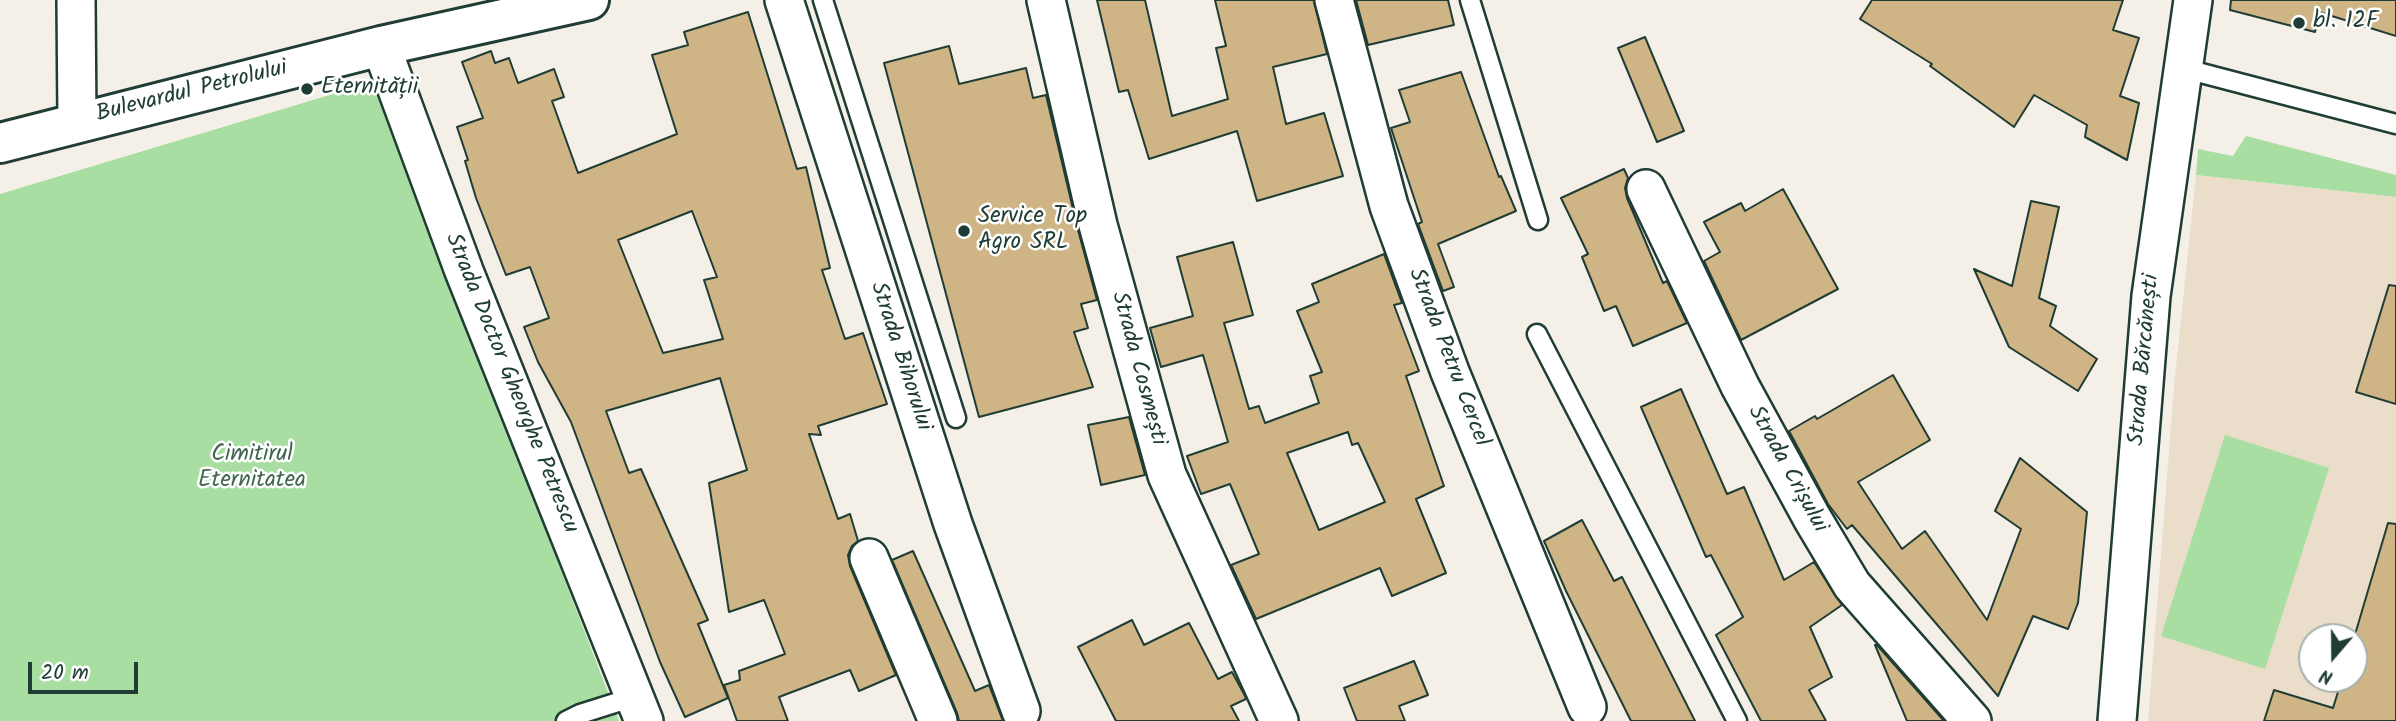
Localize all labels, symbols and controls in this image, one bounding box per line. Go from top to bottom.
place label: bl. 12F [2313,9,2378,37]
marker: bl. 12F [2291,15,2307,31]
street label: Bulevardul Petrolului [94,56,290,130]
place label: Eternității [321,75,418,103]
marker: Eternității [299,81,315,97]
place label: Service Top Agro SRL [978,204,1087,258]
marker: Service Top Agro SRL [956,223,972,239]
street label: Strada Doctor Gheorghe Petrescu [437,230,583,538]
street label: Strada Petru Cercel [1400,265,1494,451]
street label: Strada Bărcănești [2125,273,2167,447]
street label: Strada Bihorului [862,279,936,435]
street label: Strada Cosmești [1103,289,1171,449]
street label: Strada Crișului [1740,402,1832,538]
park label: Cimitirul Eternitatea [198,442,306,496]
north arrow [2298,623,2368,693]
scale bar [32,648,142,692]
text: 20 m [41,657,89,690]
text: N [2316,660,2337,692]

